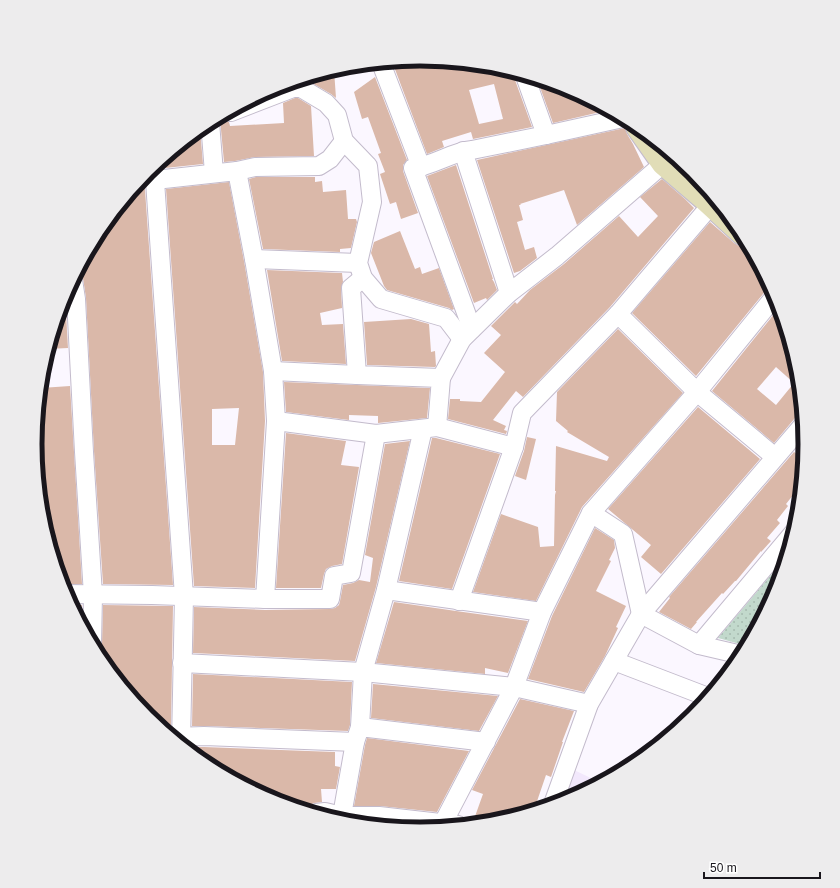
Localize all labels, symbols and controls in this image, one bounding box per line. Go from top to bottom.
scale bar [704,854,820,880]
text: 50 m [710,861,737,875]

